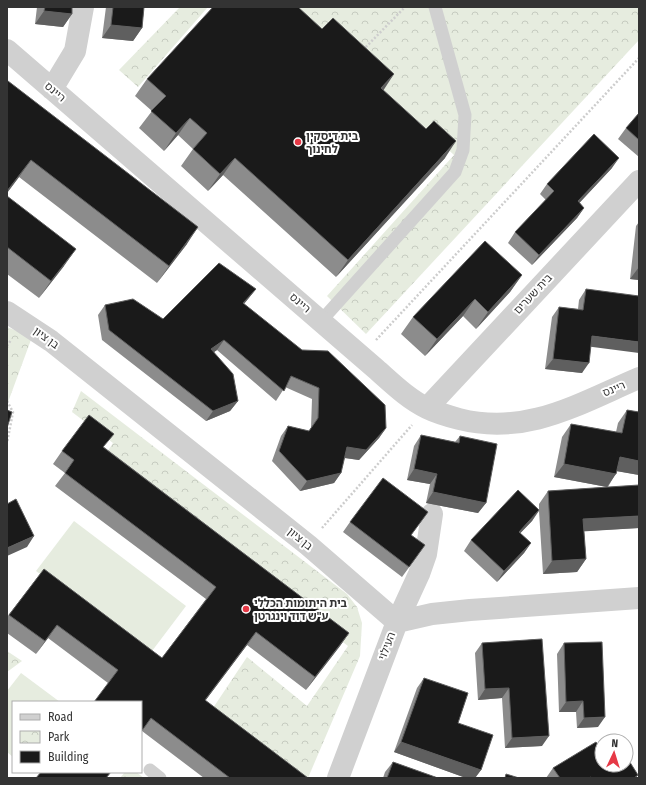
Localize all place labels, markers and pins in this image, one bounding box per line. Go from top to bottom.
place label: בית דיסקין לחינוך [306,130,359,156]
marker: בית דיסקין לחינוך [293,137,303,147]
place label: בית היתומות הכללי ע"ש דוד וינגרטן [254,597,348,623]
marker: בית היתומות הכללי ע"ש דוד וינגרטן [241,604,251,614]

